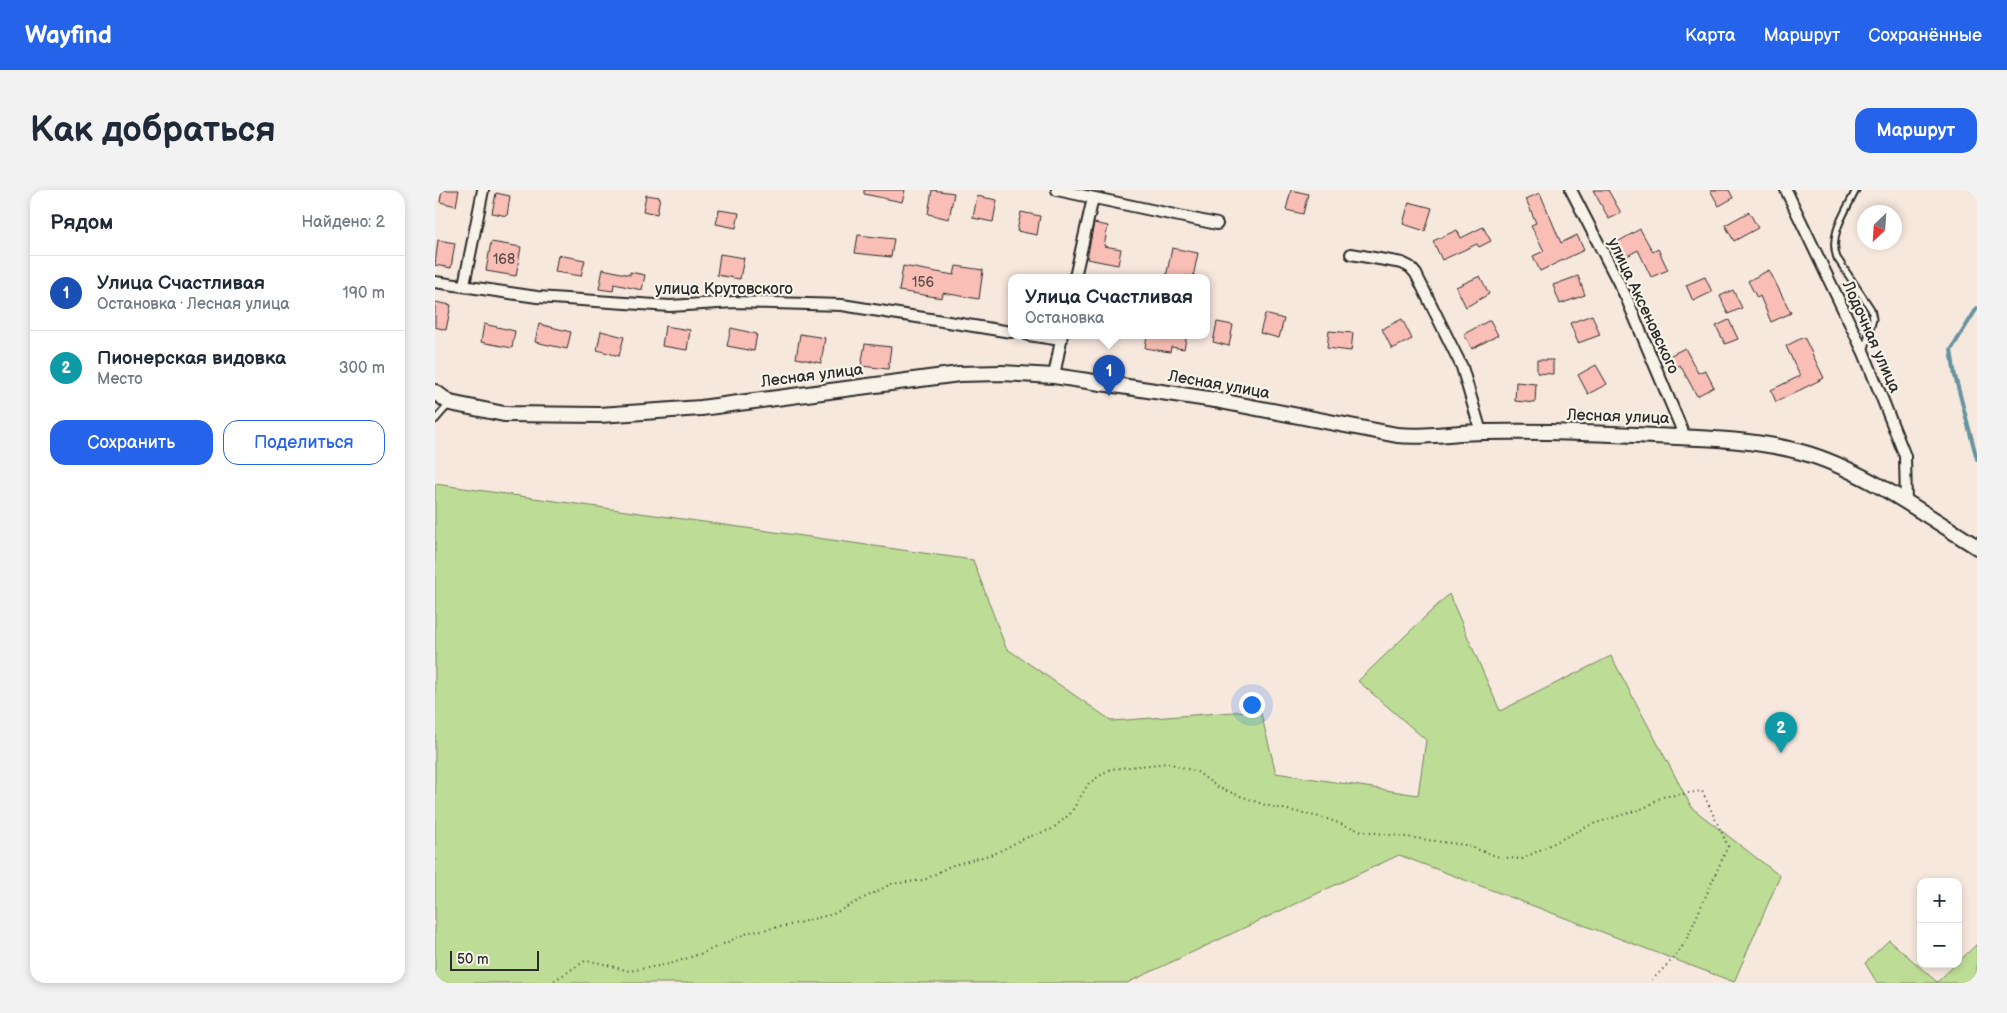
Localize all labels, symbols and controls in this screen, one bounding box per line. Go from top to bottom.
text: Wayfind [25,21,112,50]
text: Карта [1685,25,1736,46]
text: Маршрут [1764,25,1840,46]
text: Сохранённые [1868,25,1982,46]
button: Маршрут [1855,108,1977,153]
text: Как добраться [30,109,276,152]
north arrow [1857,205,1902,250]
text: Рядом [50,210,113,235]
text: Найдено: 2 [301,213,385,232]
street label: улица Аксеновского [1603,235,1683,377]
house number: 168 [493,251,515,268]
text: Улица Счастливая [97,272,265,295]
house number: 156 [912,274,934,291]
popup [1008,274,1210,339]
street label: Лодочная улица [1837,277,1904,396]
street label: улица Крутовского [655,280,793,299]
text: 1 [63,284,69,303]
text: 190 m [343,284,385,303]
text: Улица Счастливая [1025,286,1193,309]
text: Остановка · Лесная улица [97,295,290,314]
text: Остановка [1025,309,1104,328]
text: Пионерская видовка [97,347,286,370]
pin: 1 [1093,355,1125,396]
text: 2 [61,359,71,378]
text: 300 m [339,359,385,378]
street label: Лесная улица [759,360,865,392]
street label: Лесная улица [1166,367,1272,403]
text: Место [97,370,143,389]
street label: Лесная улица [1565,406,1670,428]
button: Сохранить [50,420,213,465]
button: Поделиться [223,420,385,465]
your location [1239,692,1265,718]
pin: 2 [1765,712,1797,753]
map controls [1917,878,1962,968]
button: + [1917,878,1962,923]
button: − [1917,923,1962,968]
scale bar [450,948,539,971]
text: 50 m [457,951,489,968]

